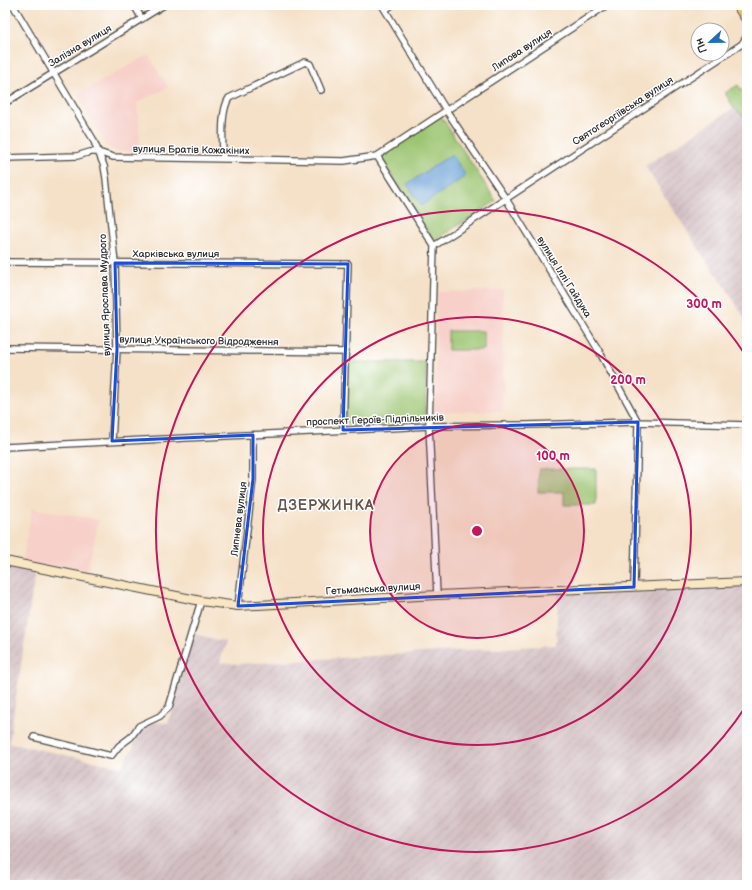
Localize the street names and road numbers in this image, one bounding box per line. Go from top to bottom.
street label: Залізна вулиця [46,22,114,70]
street label: Липова вулиця [489,26,555,74]
street label: Святогеоргіївська вулиця [570,74,676,148]
street label: вулиця Братів Кожакіних [133,143,250,157]
street label: вулиця Ярослава Мудрого [97,234,113,356]
street label: вулиця Іллі Гайдука [534,234,594,320]
street label: Харківська вулиця [133,248,220,260]
street label: вулиця Українського Відродження [119,334,279,348]
street label: проспект Героїв-Підпільників [306,412,445,428]
street label: Липнева вулиця [228,480,250,558]
street label: Гетьманська вулиця [325,580,421,597]

